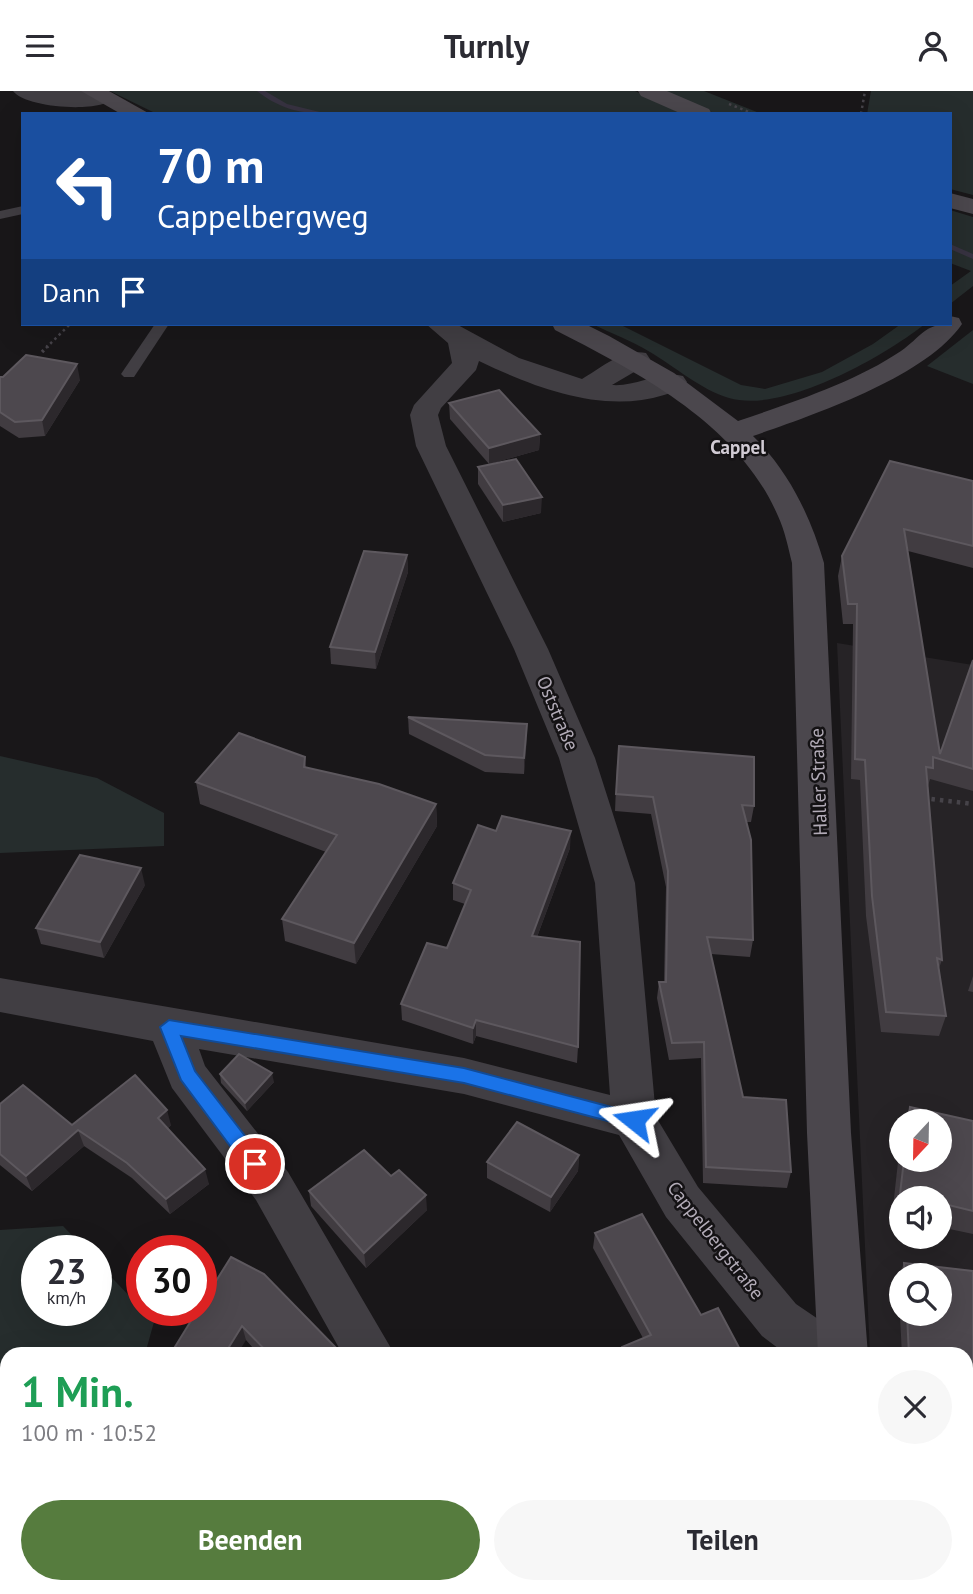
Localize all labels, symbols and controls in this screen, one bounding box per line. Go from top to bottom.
text: Turnly [444,25,529,67]
icon: menu [21,27,59,65]
icon: person [914,27,952,65]
text: 70 m [157,133,264,197]
icon: left [42,140,133,231]
text: Cappelbergweg [157,195,369,237]
icon: arrive [114,273,152,311]
text: Dann [42,276,100,309]
district label: Cappel [710,435,766,459]
street label: Oststraße [532,672,584,754]
street label: Haller Straße [804,728,832,836]
position arrow [597,1083,671,1157]
north arrow [889,1109,952,1173]
map controls [889,1109,952,1326]
pin [225,1134,285,1194]
icon: arrive [236,1145,274,1183]
street label: Cappelbergstraße [662,1176,770,1304]
button: sound [889,1186,952,1249]
speed limit sign: 30 [126,1235,217,1326]
text: 23 [47,1248,86,1294]
button: search [889,1263,952,1326]
text: km/h [47,1286,86,1309]
text: 1 Min. [21,1364,134,1419]
button: close [878,1370,952,1444]
text: 100 m · 10:52 [21,1418,157,1447]
button: Beenden [21,1500,480,1580]
button: Teilen [494,1500,952,1580]

